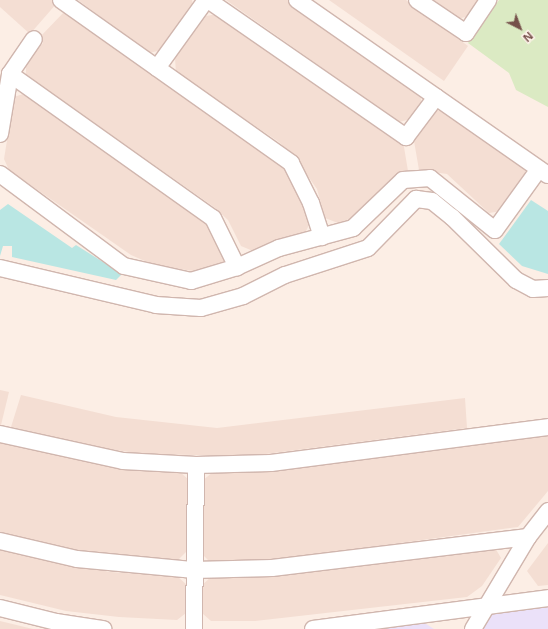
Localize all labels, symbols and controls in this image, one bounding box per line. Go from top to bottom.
north arrow [500,8,540,48]
text: N [520,29,537,46]

